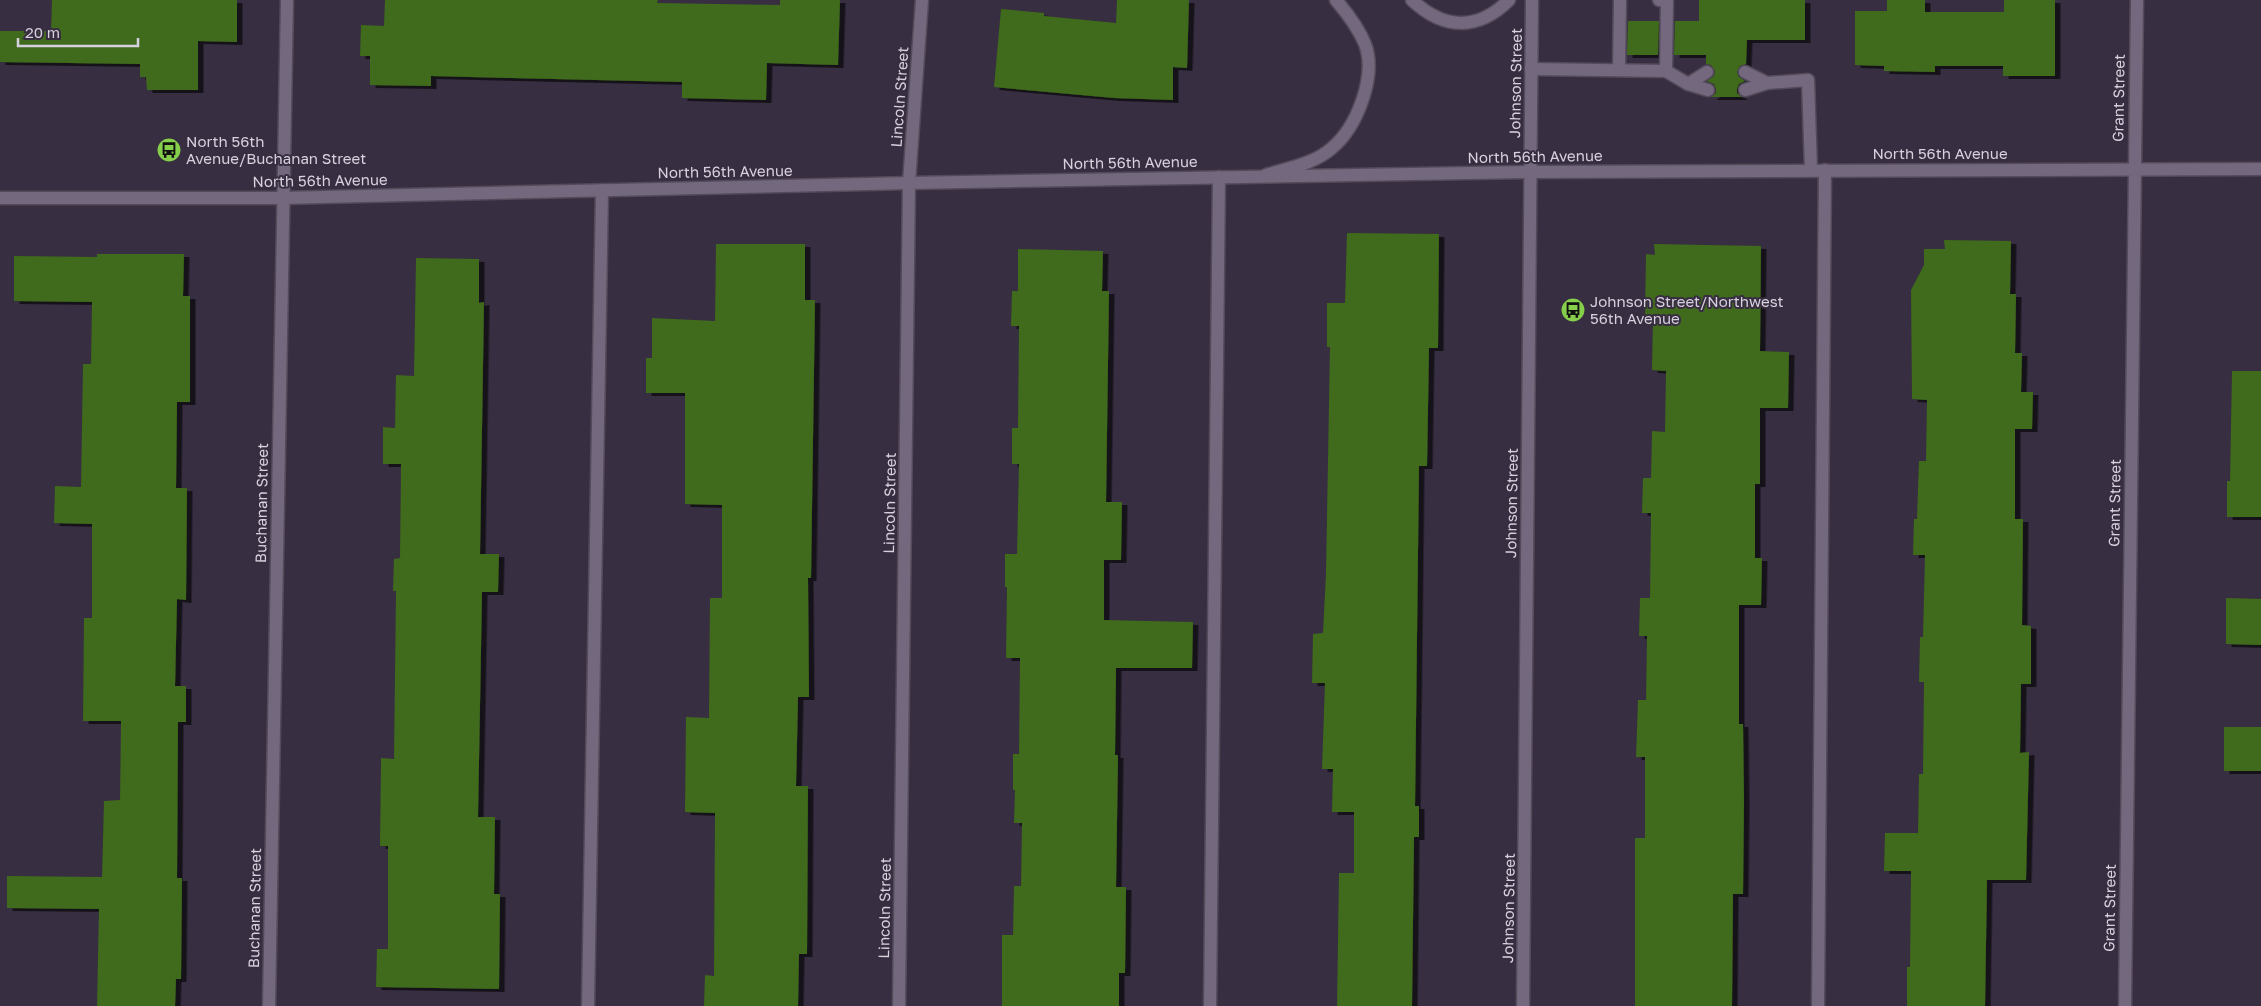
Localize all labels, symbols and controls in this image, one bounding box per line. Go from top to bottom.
scale bar [18,15,138,47]
text: 20 m [25,23,60,41]
street label: Johnson Street [1505,28,1525,138]
street label: Lincoln Street [886,46,912,148]
street label: Grant Street [2108,54,2128,142]
place label: North 56th Avenue/Buchanan Street [186,132,366,167]
bus stop icon: North 56th Avenue/Buchanan Street [156,137,182,163]
street label: North 56th Avenue [1872,144,2008,162]
street label: North 56th Avenue [1467,146,1603,166]
street label: North 56th Avenue [1062,152,1198,172]
street label: North 56th Avenue [657,161,793,181]
street label: North 56th Avenue [252,170,388,190]
place label: Johnson Street/Northwest 56th Avenue [1590,292,1784,327]
bus stop icon: Johnson Street/Northwest 56th Avenue [1560,297,1586,323]
street label: Buchanan Street [251,443,271,563]
street label: Johnson Street [1501,448,1521,558]
street label: Lincoln Street [879,452,899,554]
street label: Grant Street [2104,459,2124,547]
street label: Buchanan Street [244,848,264,968]
street label: Johnson Street [1498,853,1518,963]
street label: Lincoln Street [874,857,894,959]
street label: Grant Street [2099,864,2119,952]

